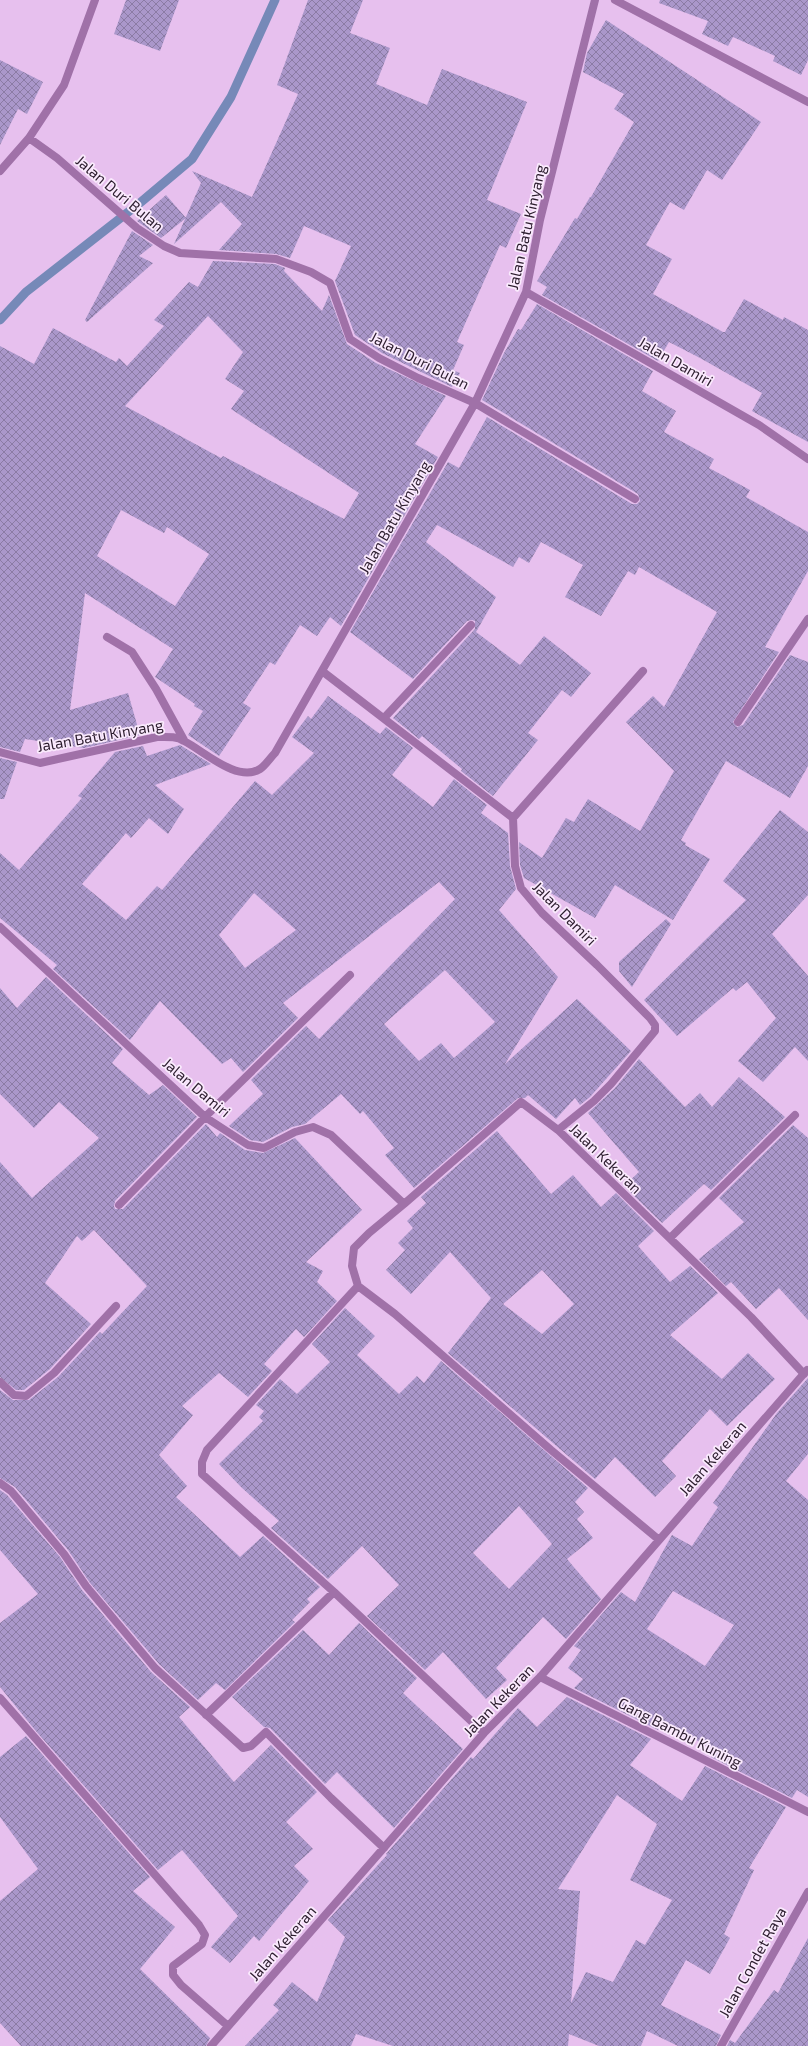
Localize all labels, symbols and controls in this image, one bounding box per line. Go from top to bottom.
street label: Jalan Duri Bulan [72,151,168,235]
street label: Jalan Batu Kinyang [503,162,549,291]
street label: Jalan Duri Bulan [367,327,473,393]
street label: Jalan Damiri [636,332,716,390]
street label: Jalan Batu Kinyang [354,457,434,577]
street label: Jalan Batu Kinyang [36,715,165,755]
street label: Jalan Damiri [529,877,601,949]
street label: Jalan Damiri [159,1053,235,1121]
street label: Jalan Kekeran [566,1119,646,1197]
street label: Jalan Kekeran [675,1417,749,1499]
street label: Jalan Kekeran [459,1660,537,1740]
street label: Gang Bambu Kuning [615,1693,745,1771]
street label: Jalan Kekeran [245,1902,319,1984]
street label: Jalan Condet Raya [714,1904,790,2020]

